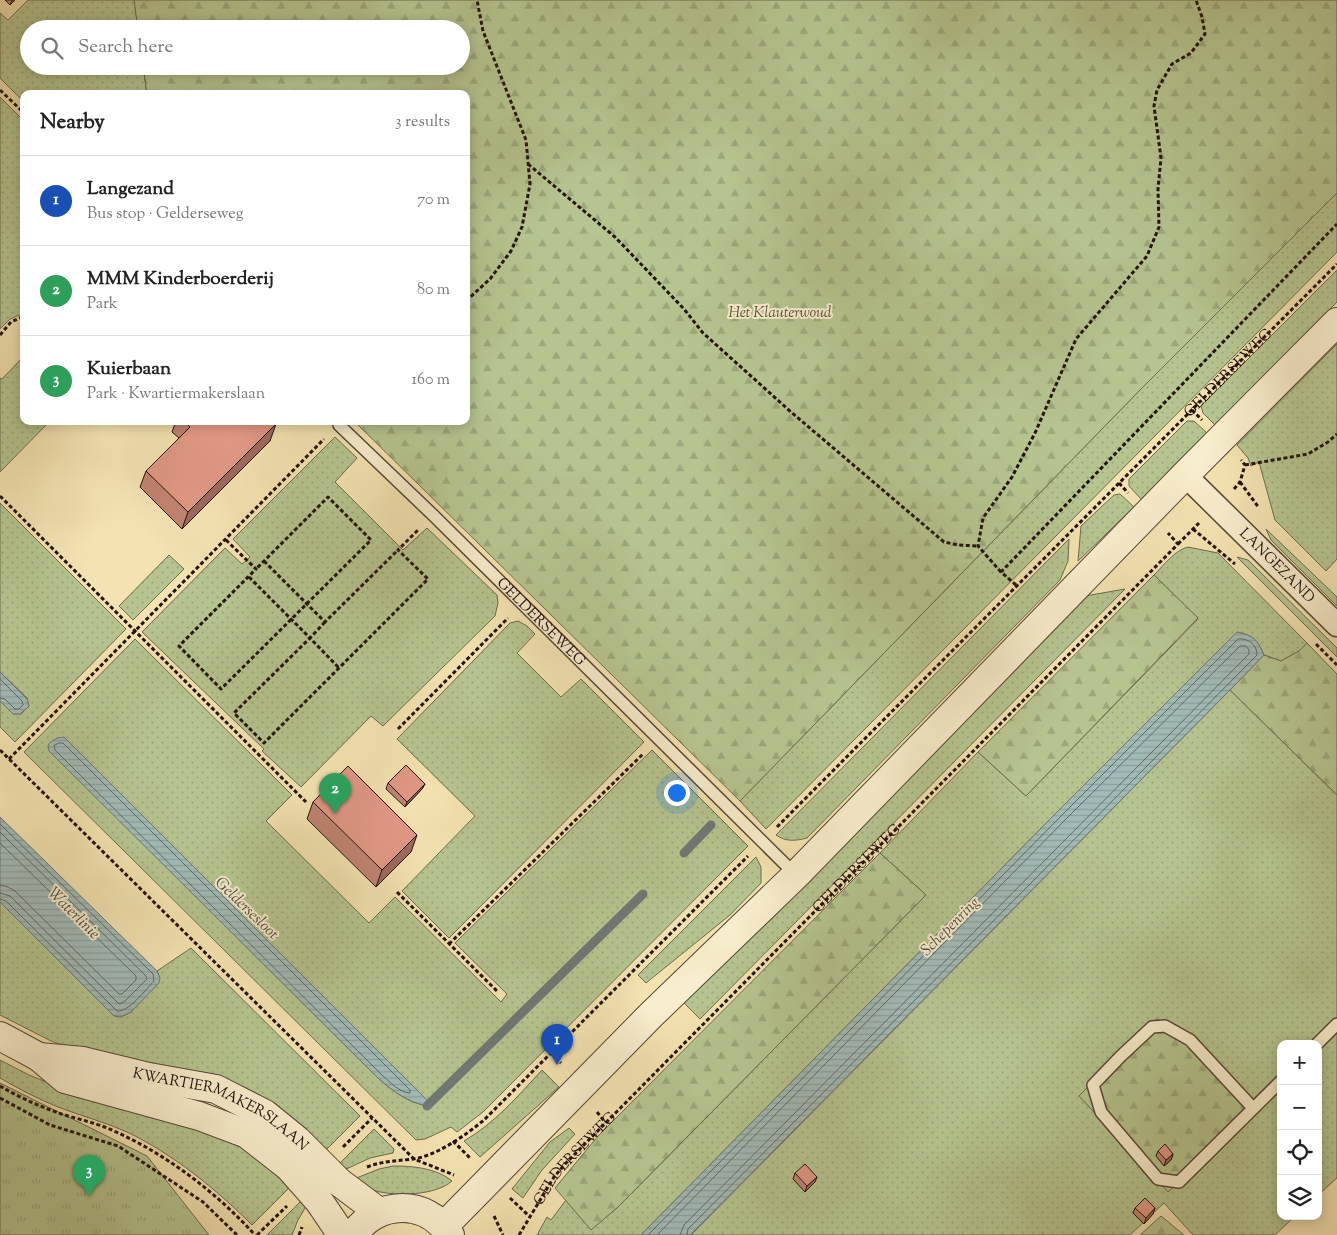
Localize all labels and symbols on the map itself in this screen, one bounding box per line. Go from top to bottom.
park label: Het Klauterwoud [728,303,832,324]
street label: GELDERSEWEG [1179,324,1277,422]
street label: LANGEZAND [1234,523,1320,608]
street label: GELDERSEWEG [492,573,590,671]
pin: 2 [319,773,351,814]
your location [664,780,690,806]
street label: GELDERSEWEG [808,819,906,918]
water label: Geldersesloot [209,872,284,946]
water label: Waterlinie [42,883,104,945]
water label: Schepenring [916,892,986,962]
pin: 1 [541,1024,573,1065]
street label: KWARTIERMAKERSLAAN [130,1063,313,1156]
street label: GELDERSEWEG [529,1107,621,1210]
pin: 3 [73,1155,105,1196]

